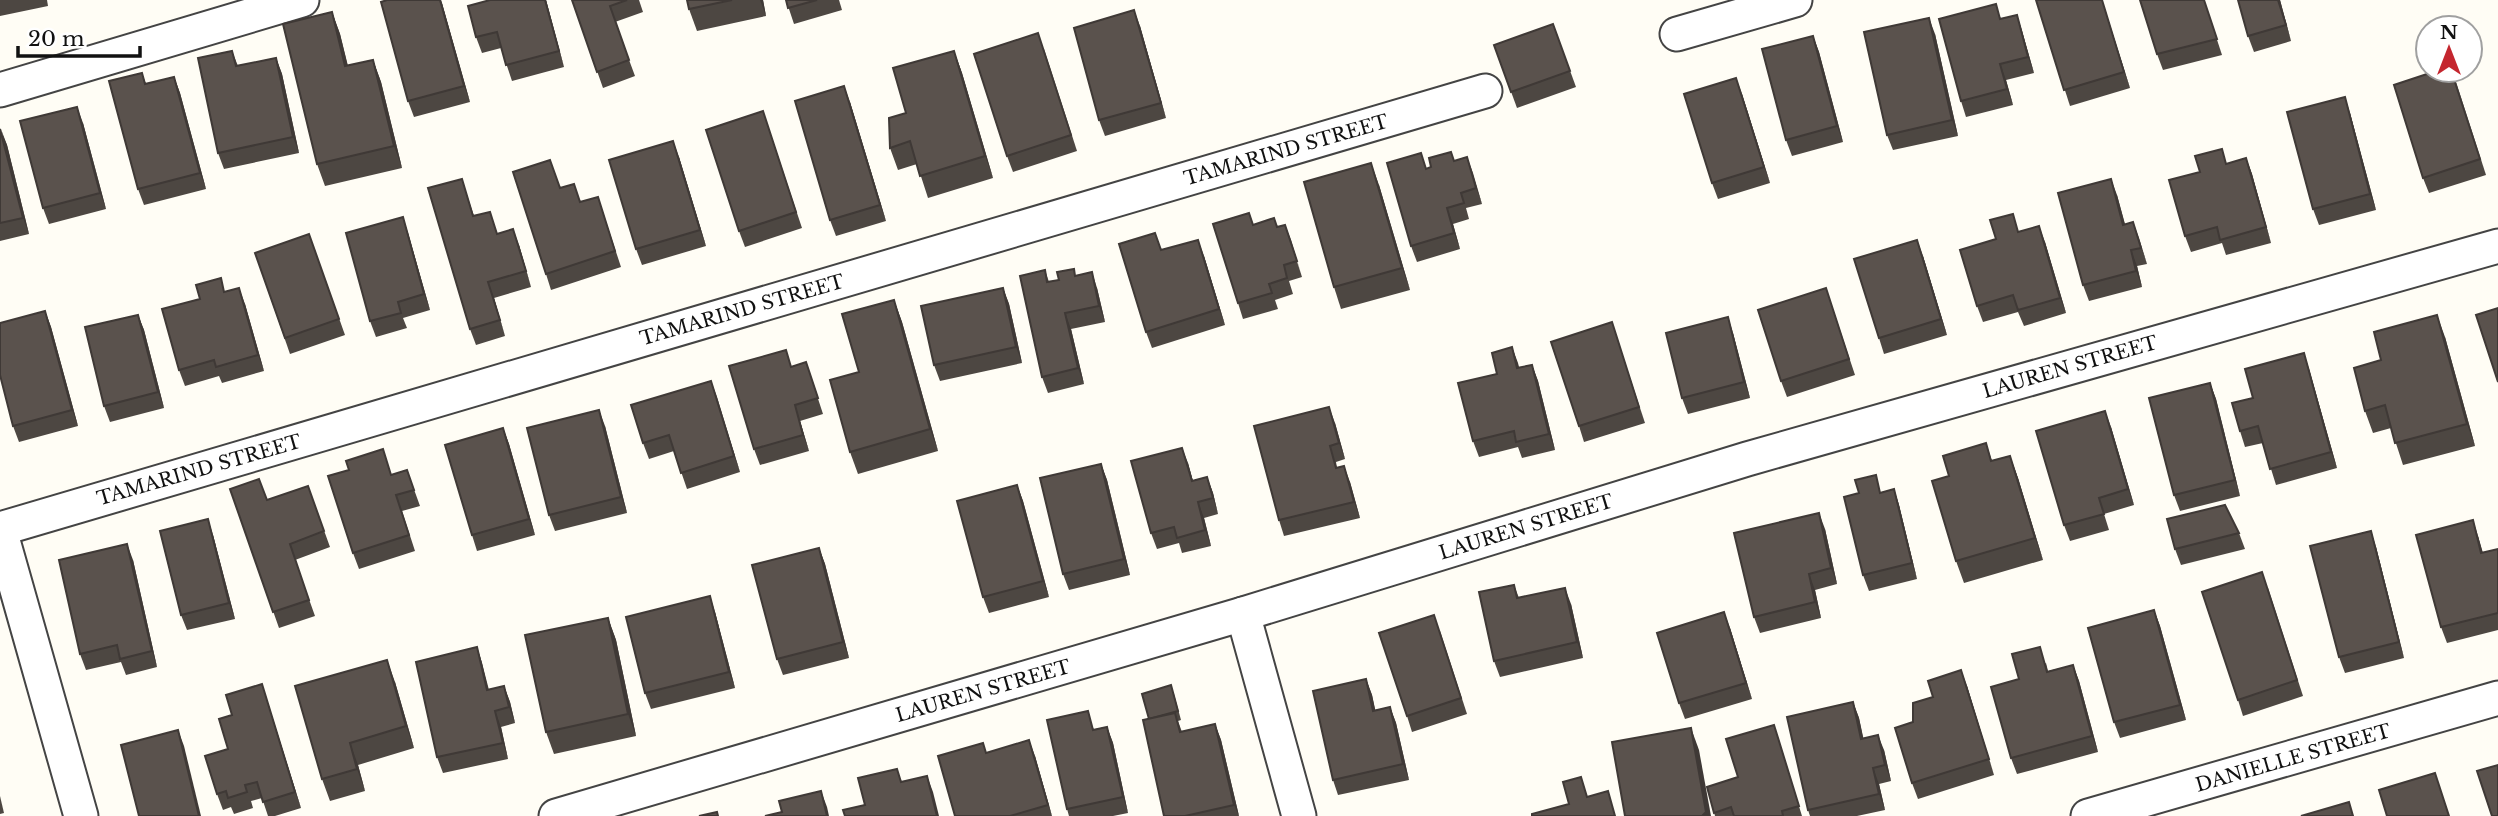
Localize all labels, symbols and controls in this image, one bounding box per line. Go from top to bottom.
scale bar [18,14,140,58]
north arrow [2414,14,2484,84]
text: N [2440,21,2458,44]
text: 20 m [28,26,85,52]
street label: TAMARIND STREET [1181,110,1391,190]
street label: TAMARIND STREET [637,270,847,350]
street label: LAUREN STREET [1980,331,2160,403]
street label: TAMARIND STREET [94,430,304,510]
street label: LAUREN STREET [1436,490,1616,564]
street label: LAUREN STREET [893,655,1073,727]
street label: DANIELLE STREET [2193,719,2393,797]

